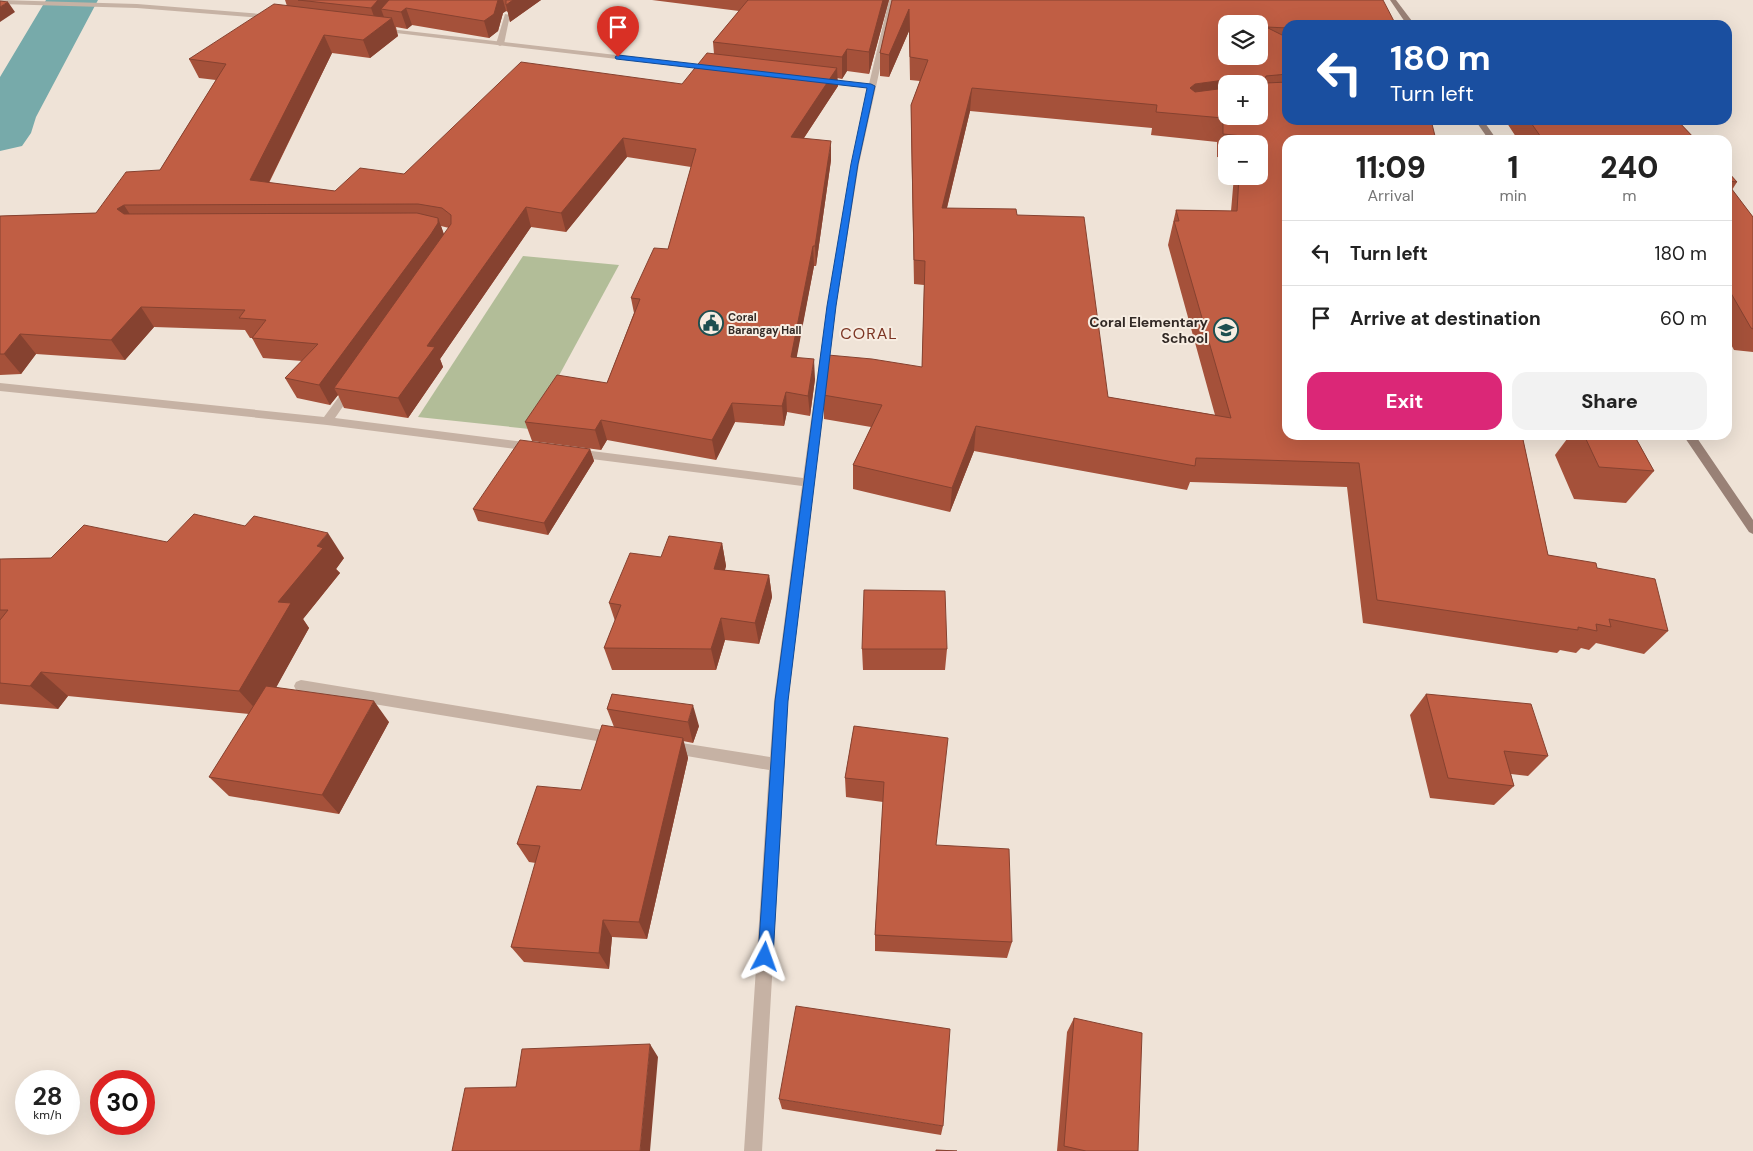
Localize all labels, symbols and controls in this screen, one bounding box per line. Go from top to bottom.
pin [597,6,639,57]
icon: arrive [604,13,632,41]
map controls [1218,15,1268,185]
button: layers [1218,15,1268,65]
text: 180 m [1390,35,1491,81]
icon: left [1307,40,1372,105]
button: + [1218,75,1268,125]
text: Turn left [1390,79,1474,108]
button: − [1218,135,1268,185]
text: 11:09 [1356,148,1426,187]
text: 1 [1508,148,1519,187]
text: 240 [1600,148,1658,187]
text: Arrival [1367,185,1414,206]
text: min [1499,185,1527,206]
text: m [1622,185,1636,206]
icon: left [1307,239,1335,267]
text: Turn left [1350,241,1428,266]
text: 180 m [1655,241,1707,266]
icon: arrive [1307,304,1335,332]
text: Arrive at destination [1350,306,1541,331]
text: 60 m [1660,306,1707,331]
public building icon: Coral Barangay Hall [698,310,724,336]
place label: Coral Barangay Hall [728,310,801,337]
place label: Coral Elementary School [1089,313,1209,347]
school or university icon: Coral Elementary School [1213,317,1239,343]
district label: CORAL [840,323,898,344]
button: Exit [1307,372,1502,430]
button: Share [1512,372,1707,430]
position arrow [738,930,790,982]
speed limit sign: 30 [90,1070,155,1135]
text: 28 [32,1080,63,1113]
text: km/h [33,1107,62,1123]

